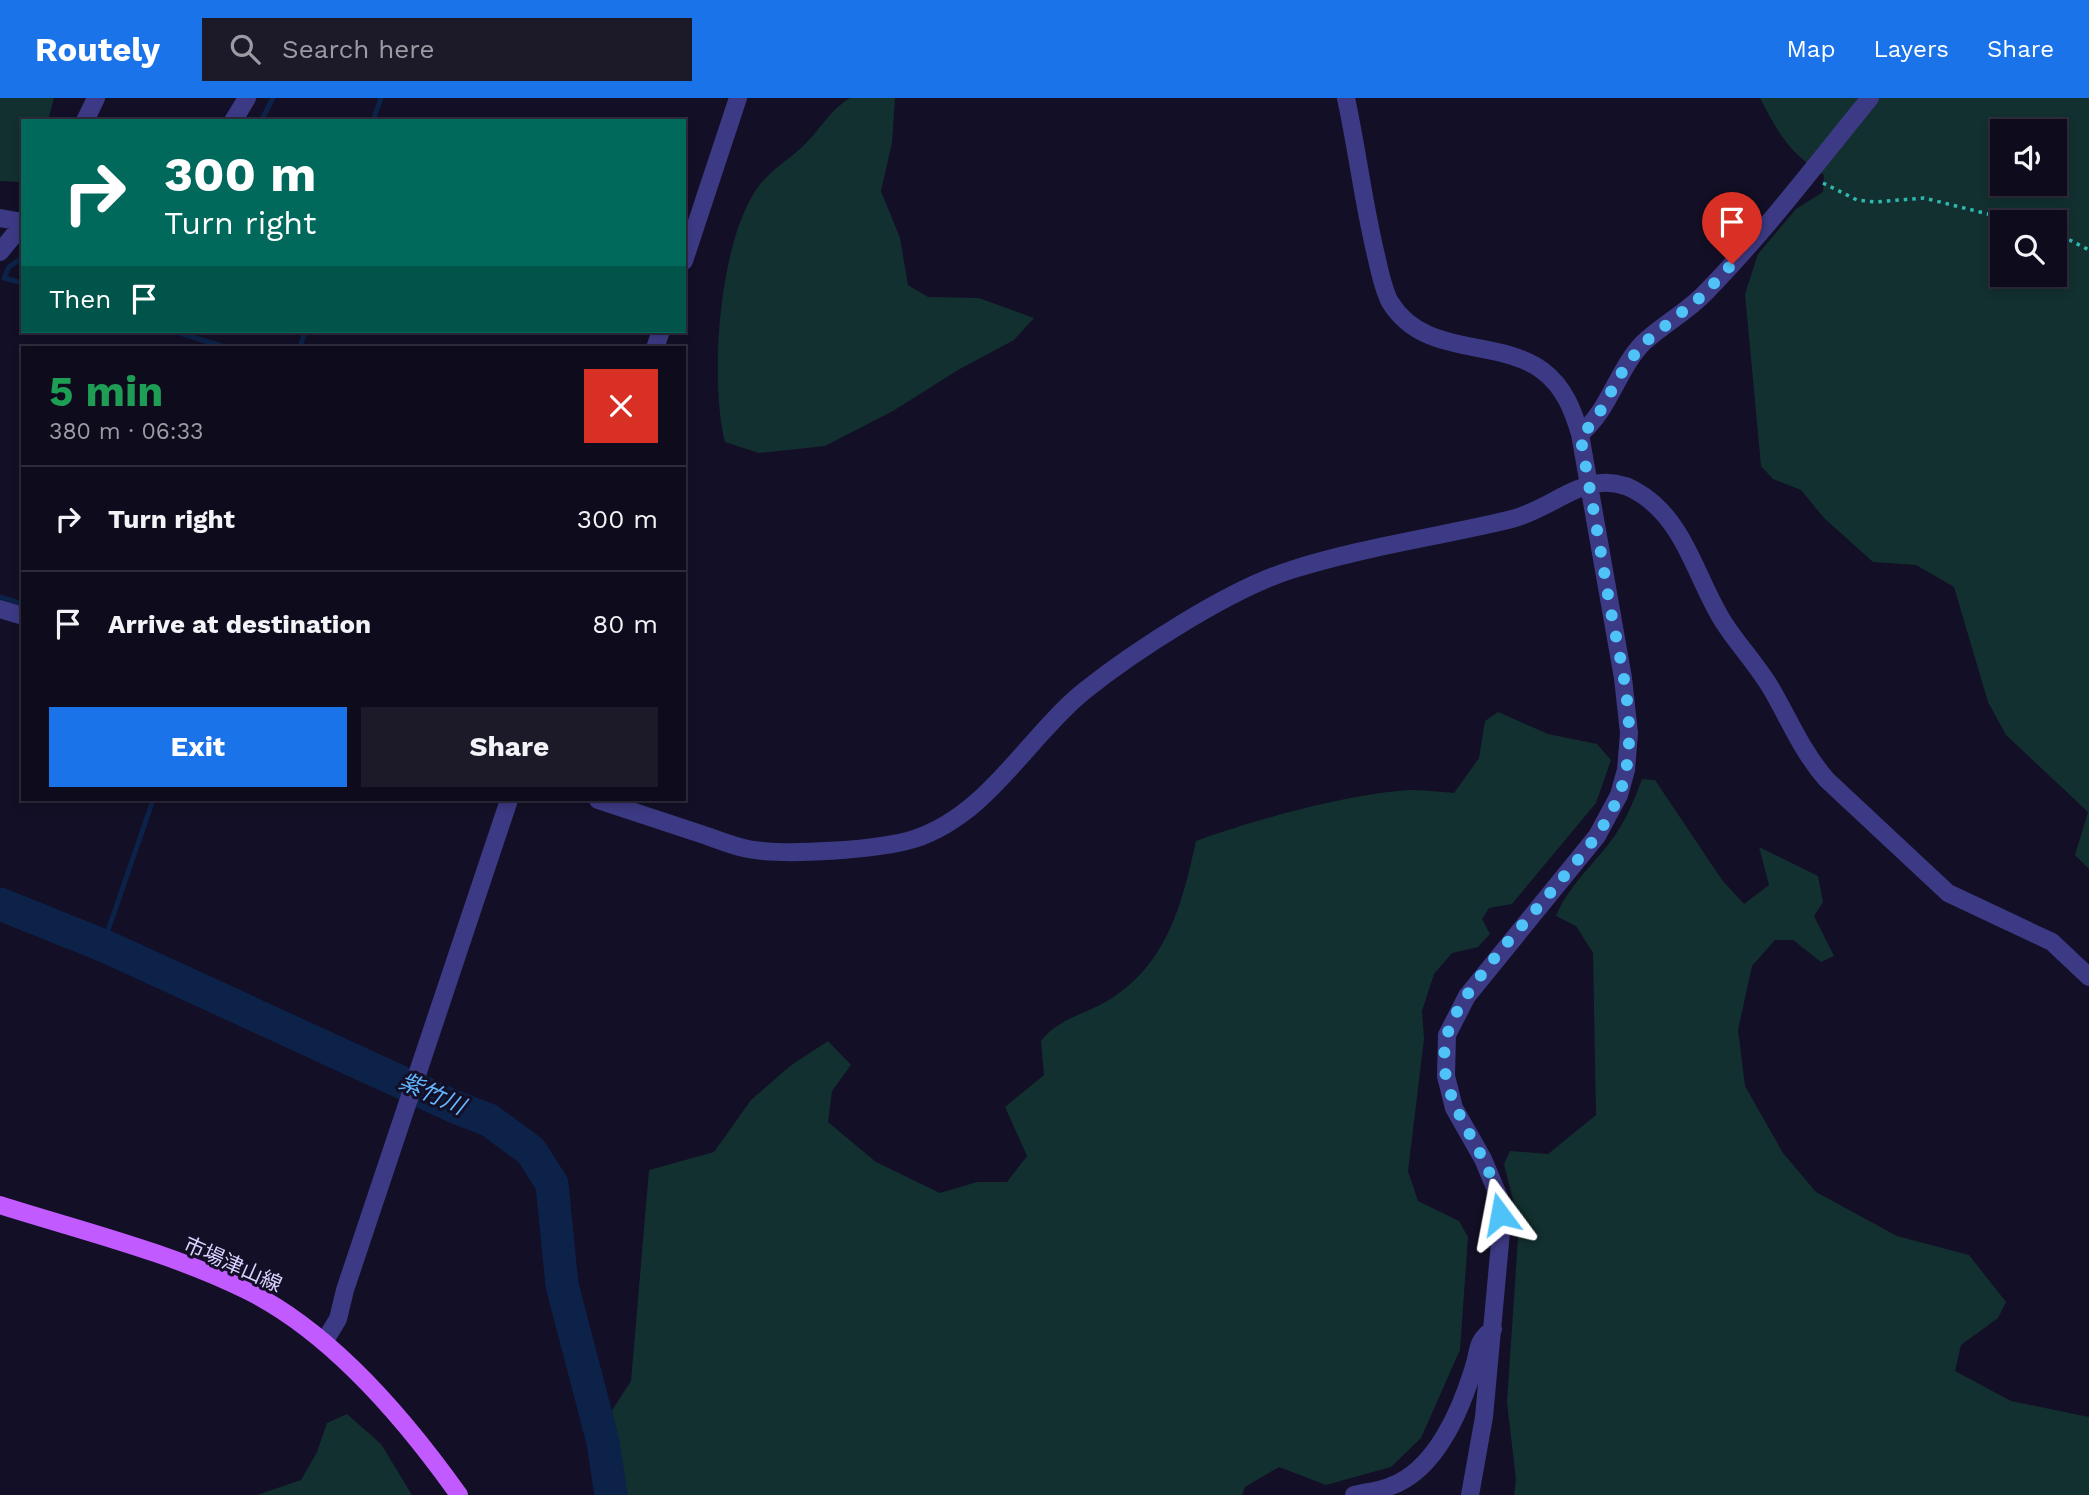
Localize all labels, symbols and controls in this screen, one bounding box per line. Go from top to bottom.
search box [202,18,692,81]
text: Routely [35,30,160,69]
icon: search [226,30,264,68]
text: Search here [282,34,434,64]
text: Map [1787,35,1835,63]
text: Layers [1873,35,1949,63]
text: Share [1987,35,2054,63]
map controls [1990,119,2067,287]
button: sound [1990,119,2067,196]
text: 300 m [164,145,316,203]
icon: right [49,147,140,238]
pin [1702,192,1762,264]
icon: arrive [1713,203,1751,241]
text: Turn right [164,204,316,242]
button: search [1990,210,2067,287]
icon: arrive [125,280,163,318]
text: Then [49,284,111,314]
text: 5 min [49,367,163,416]
button: close [584,369,658,443]
text: 380 m · 06:33 [49,418,203,445]
icon: right [49,500,87,538]
text: Turn right [108,504,235,534]
text: 300 m [577,504,658,534]
icon: arrive [49,605,87,643]
text: Arrive at destination [108,609,371,639]
text: 80 m [592,609,658,639]
button: Exit [49,707,347,787]
button: Share [361,707,658,787]
water label: 紫竹川 [395,1068,472,1122]
position arrow [1463,1177,1537,1251]
street label: 市場津山線 [180,1231,286,1297]

